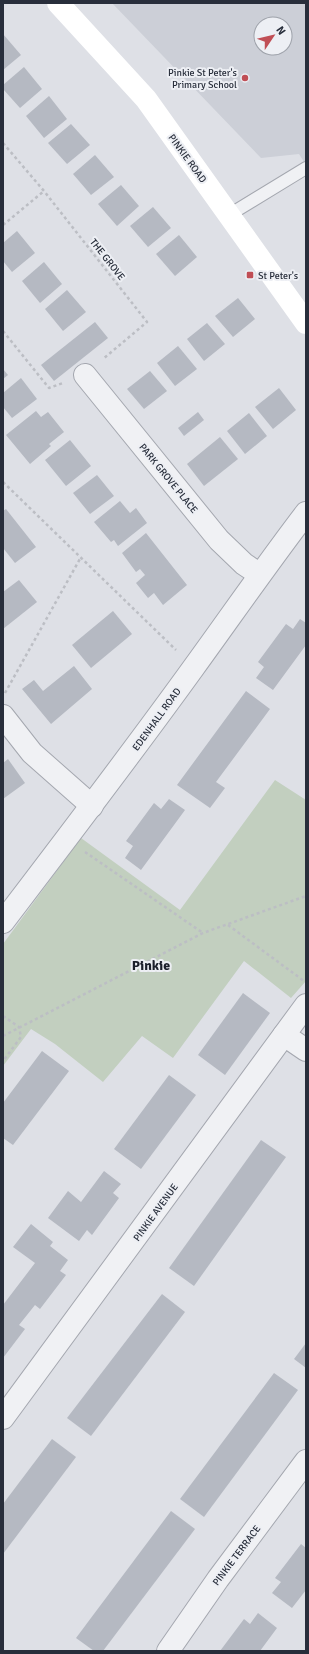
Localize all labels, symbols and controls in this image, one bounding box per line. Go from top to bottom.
north arrow [253,16,293,56]
text: N [273,24,288,37]
place label: Pinkie St Peter's Primary School [168,67,238,91]
marker: Pinkie St Peter's Primary School [240,73,250,83]
street label: PINKIE ROAD [166,132,209,185]
street label: THE GROVE [87,236,127,283]
marker: St Peter's [245,270,255,280]
place label: St Peter's [258,270,299,282]
street label: PARK GROVE PLACE [136,441,200,516]
street label: EDENHALL ROAD [130,686,184,753]
district label: Pinkie [132,957,170,974]
street label: PINKIE AVENUE [131,1181,181,1244]
street label: PINKIE TERRACE [210,1523,264,1588]

